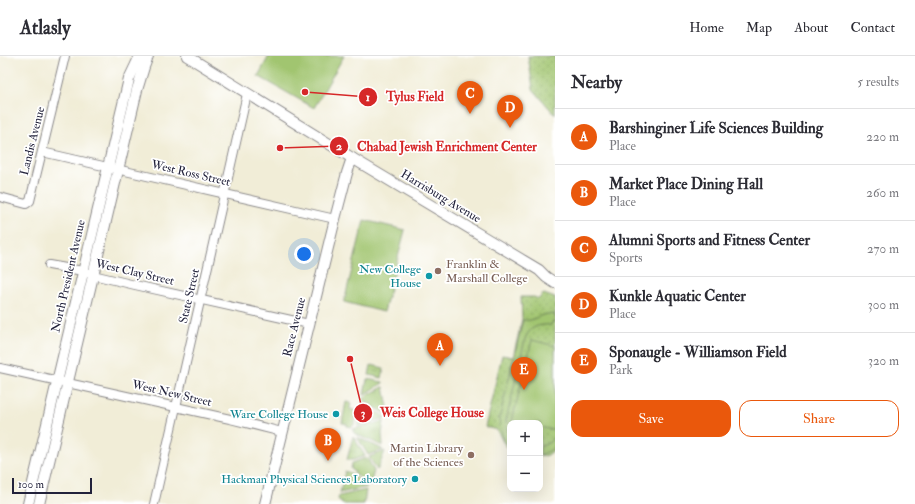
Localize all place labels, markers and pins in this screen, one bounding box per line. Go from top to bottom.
pin: C [457,81,483,114]
callout: Tylus Field [358,84,452,109]
pin: D [497,95,523,128]
callout: Chabad Jewish Enrichment Center [329,134,545,159]
place label: Franklin & Marshall College [446,257,527,286]
place label: New College House [359,262,421,291]
marker: Franklin & Marshall College [433,266,443,276]
marker: New College House [424,271,434,281]
pin: A [427,333,453,366]
pin: E [511,357,537,390]
callout: Weis College House [353,400,492,425]
place label: Ware College House [229,407,328,422]
marker: Ware College House [331,409,341,419]
pin: B [315,428,341,461]
place label: Martin Library of the Sciences [389,441,464,470]
marker: Martin Library of the Sciences [466,450,476,460]
place label: Hackman Physical Sciences Laboratory [221,472,408,487]
marker: Hackman Physical Sciences Laboratory [410,474,420,484]

